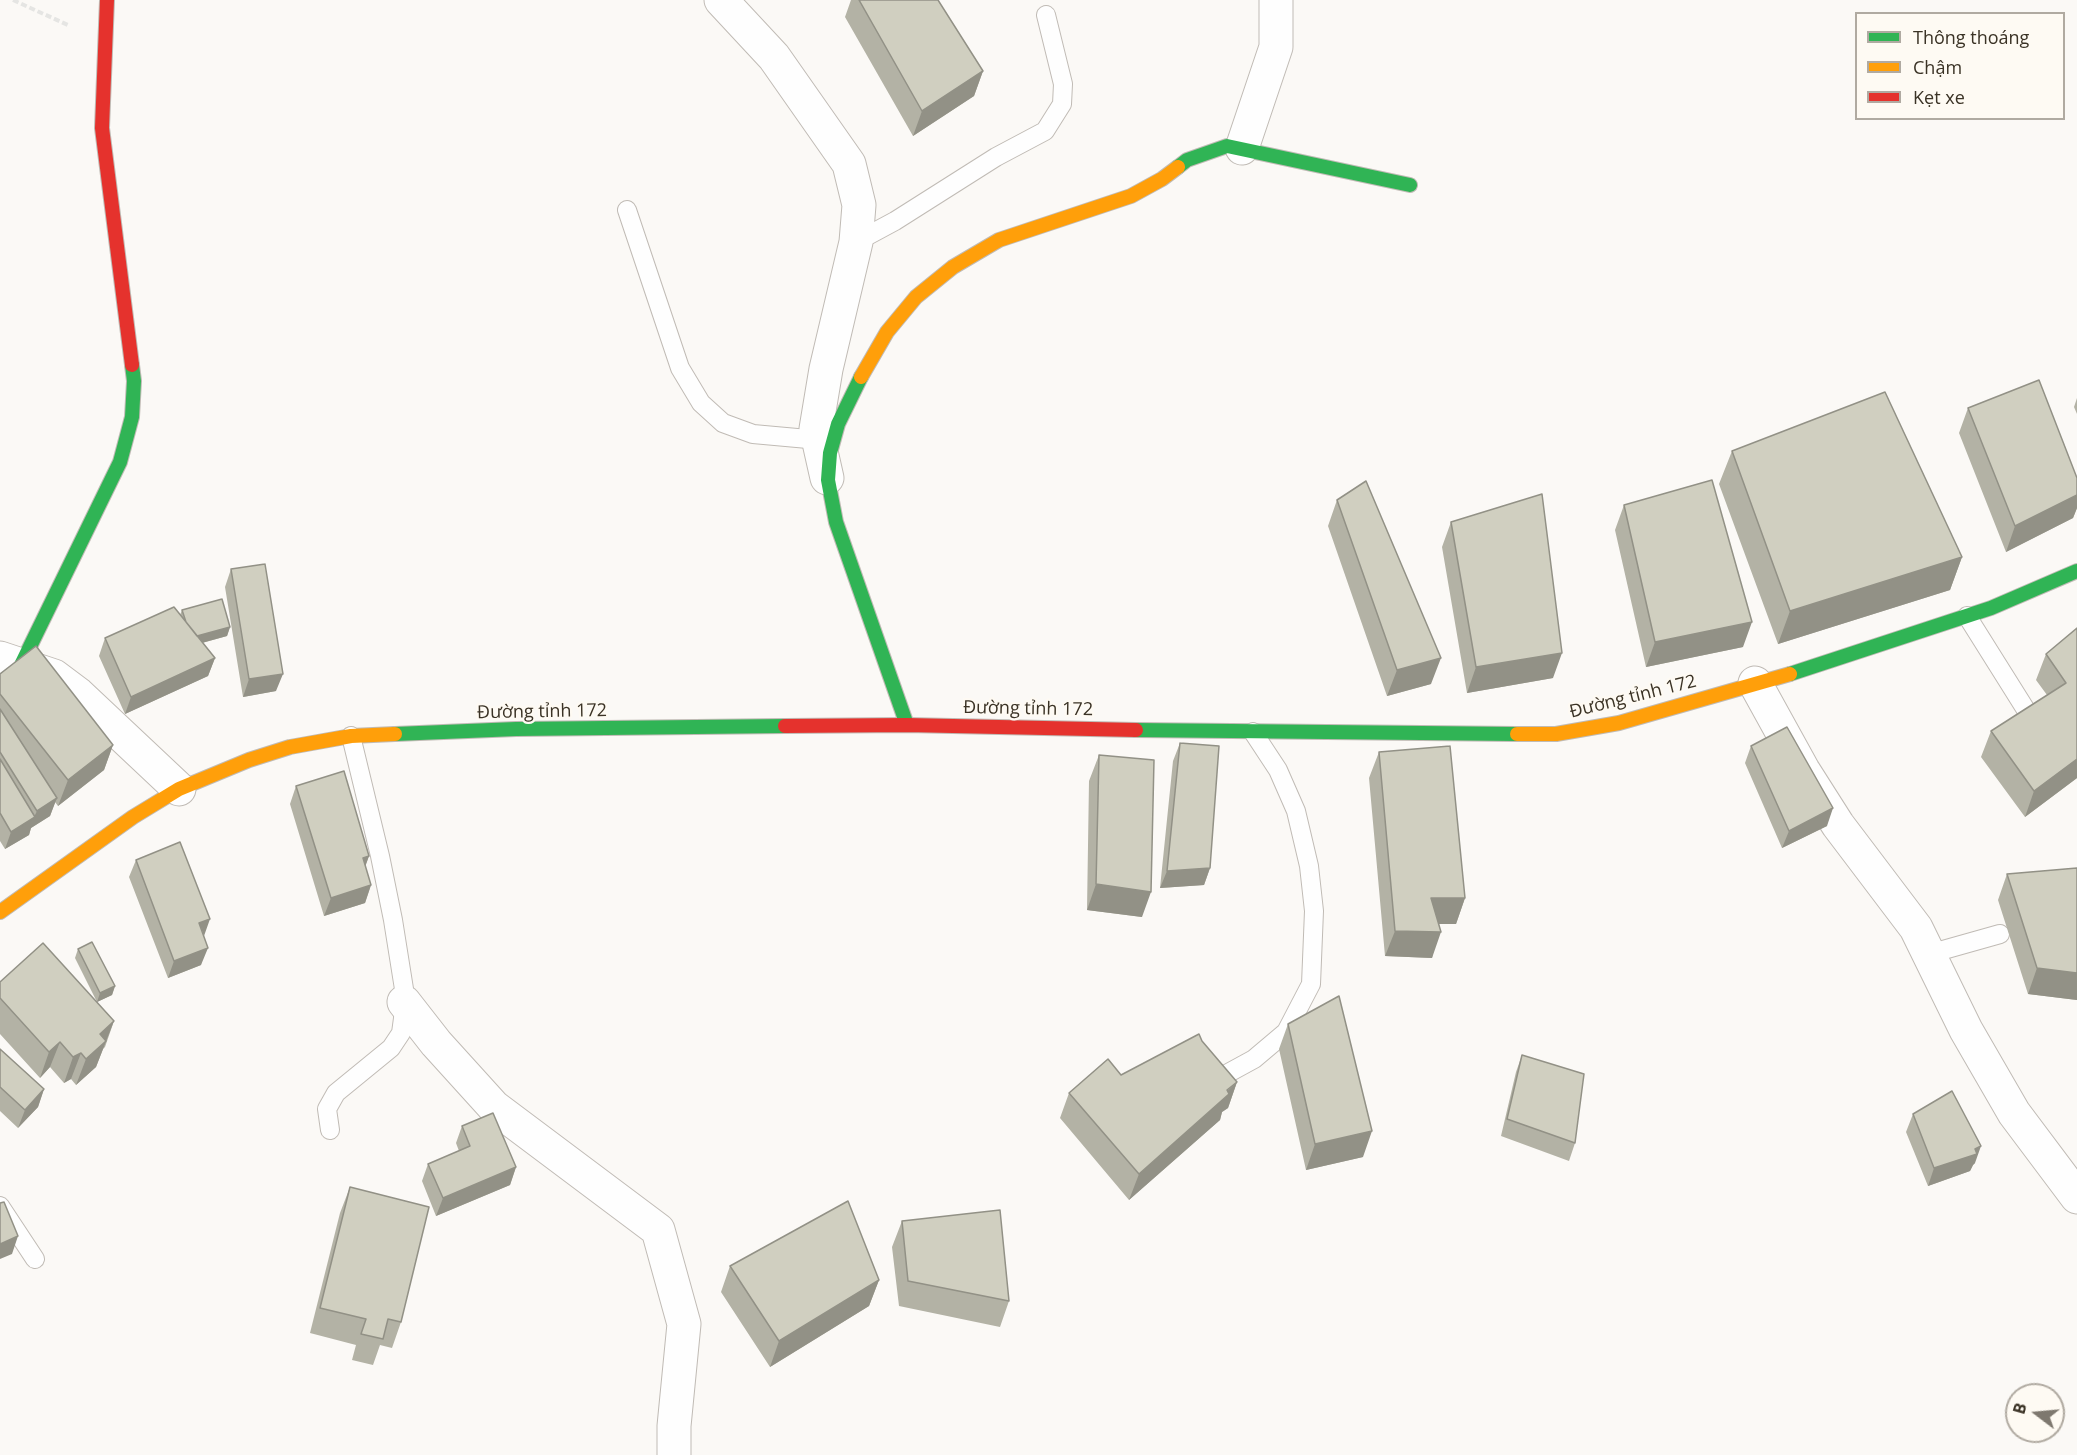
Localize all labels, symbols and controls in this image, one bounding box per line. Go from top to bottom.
legend [1855,12,2065,120]
text: Thông thoáng [1913,25,2029,49]
text: Chậm [1913,55,1962,79]
text: Kẹt xe [1913,85,1965,109]
street label: Đường tỉnh 172 [1567,671,1699,723]
street label: Đường tỉnh 172 [963,697,1093,721]
street label: Đường tỉnh 172 [477,700,607,724]
north arrow [2005,1383,2065,1443]
text: B [2008,1400,2032,1417]

